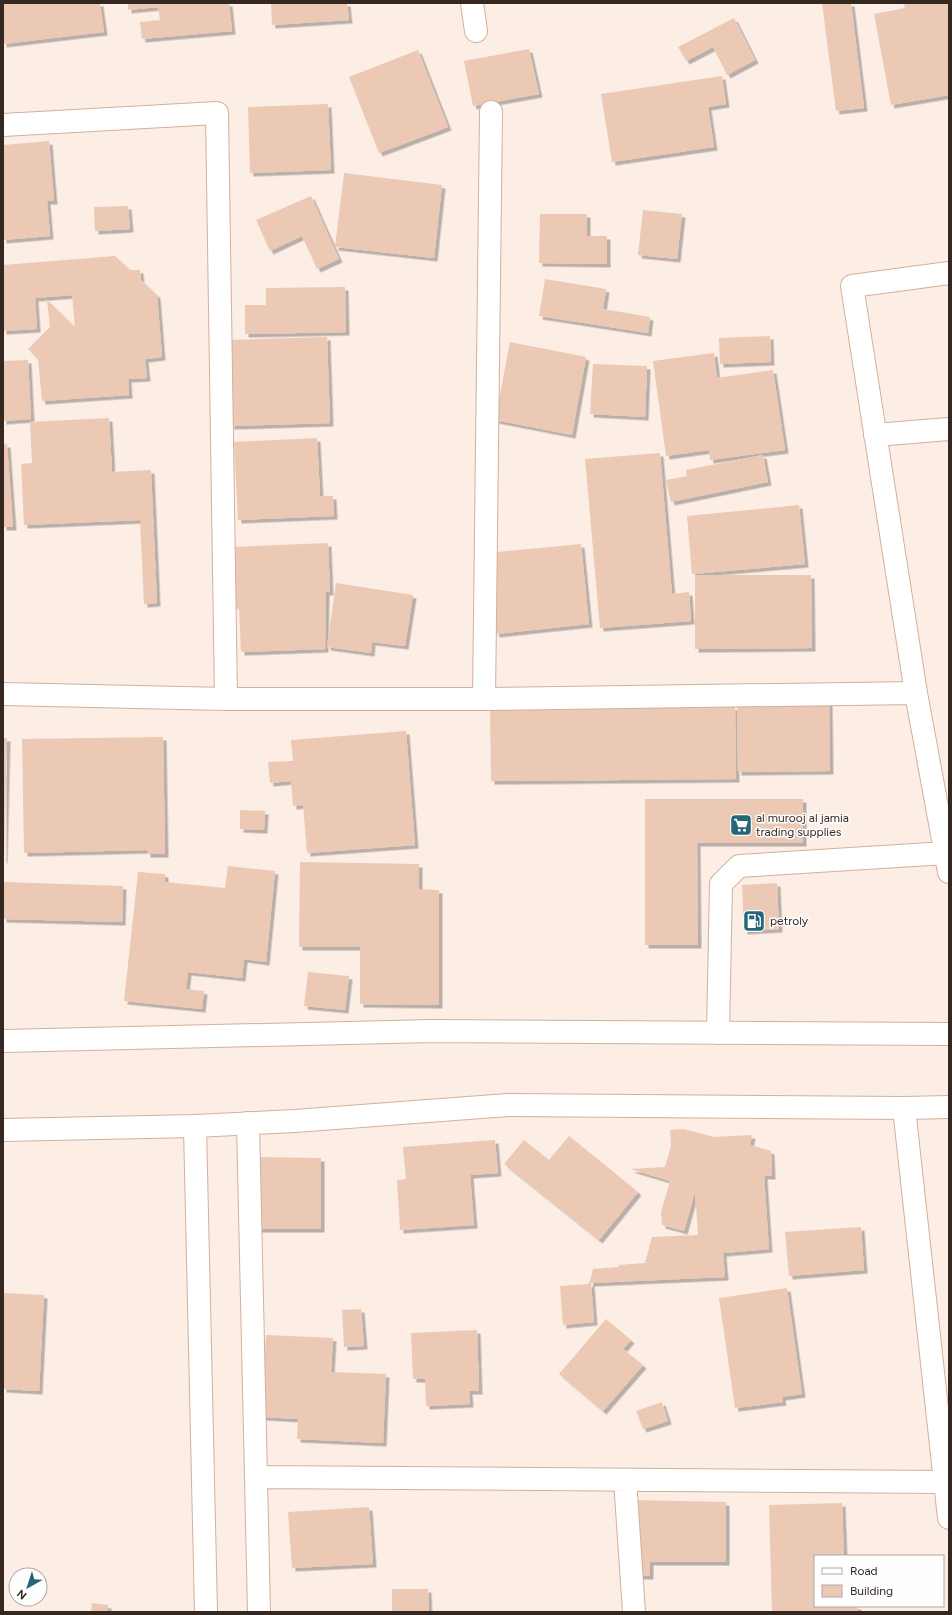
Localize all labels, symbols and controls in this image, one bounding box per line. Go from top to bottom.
place label: al murooj al jamia trading supplies [756,811,849,839]
supermarket icon: al murooj al jamia trading supplies [728,812,754,838]
fuel station icon: petroly [741,908,767,934]
place label: petroly [770,914,809,928]
legend [814,1555,944,1607]
text: Road [850,1564,878,1578]
north arrow [8,1567,48,1607]
text: Building [850,1584,893,1598]
text: N [15,1587,29,1602]

